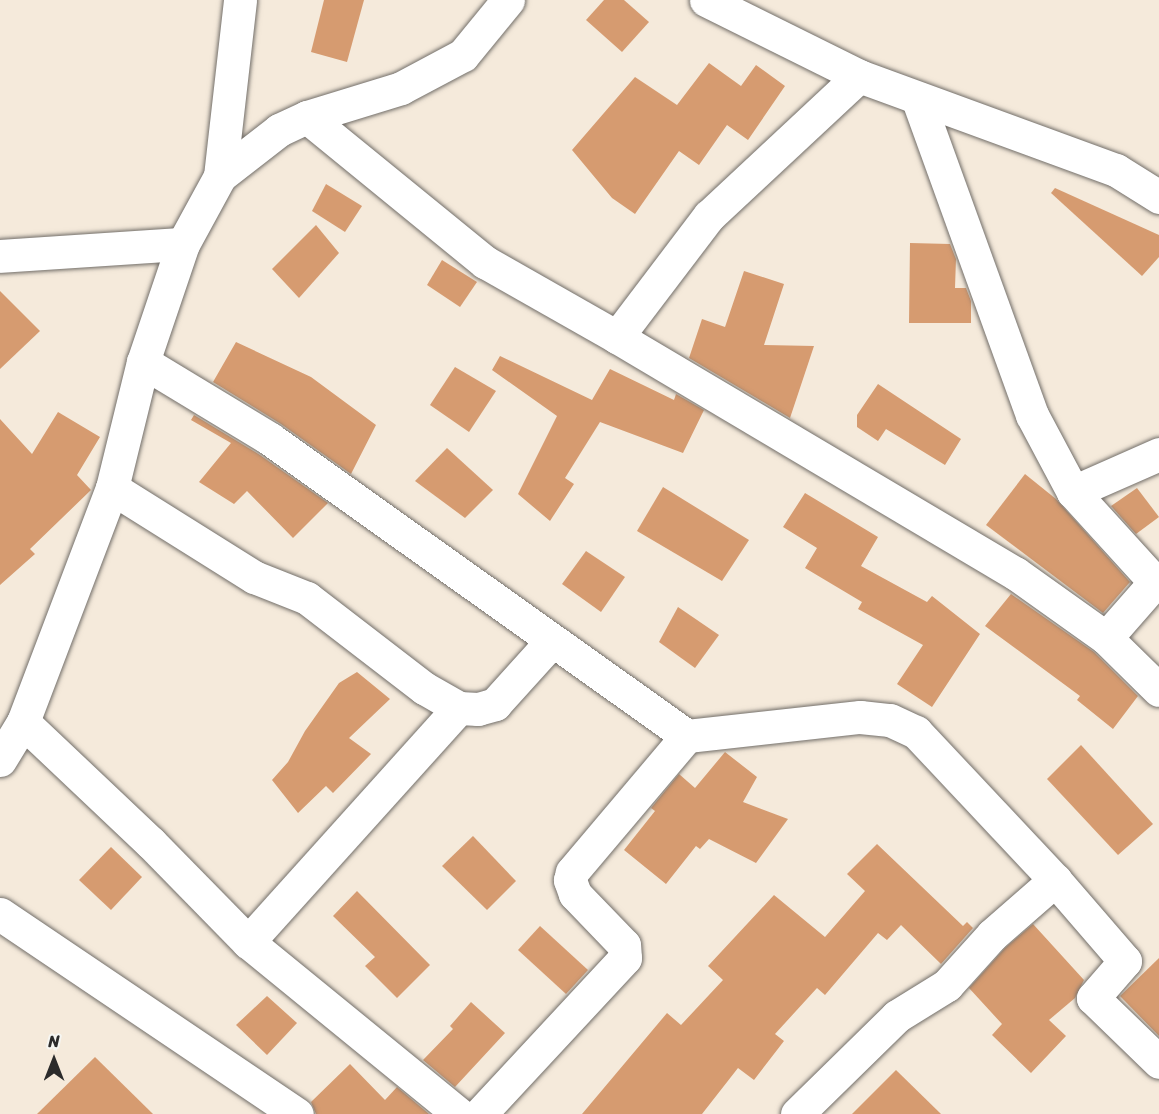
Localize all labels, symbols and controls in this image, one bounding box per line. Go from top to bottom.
text: N [48,1027,60,1056]
north arrow [24,1030,84,1090]

